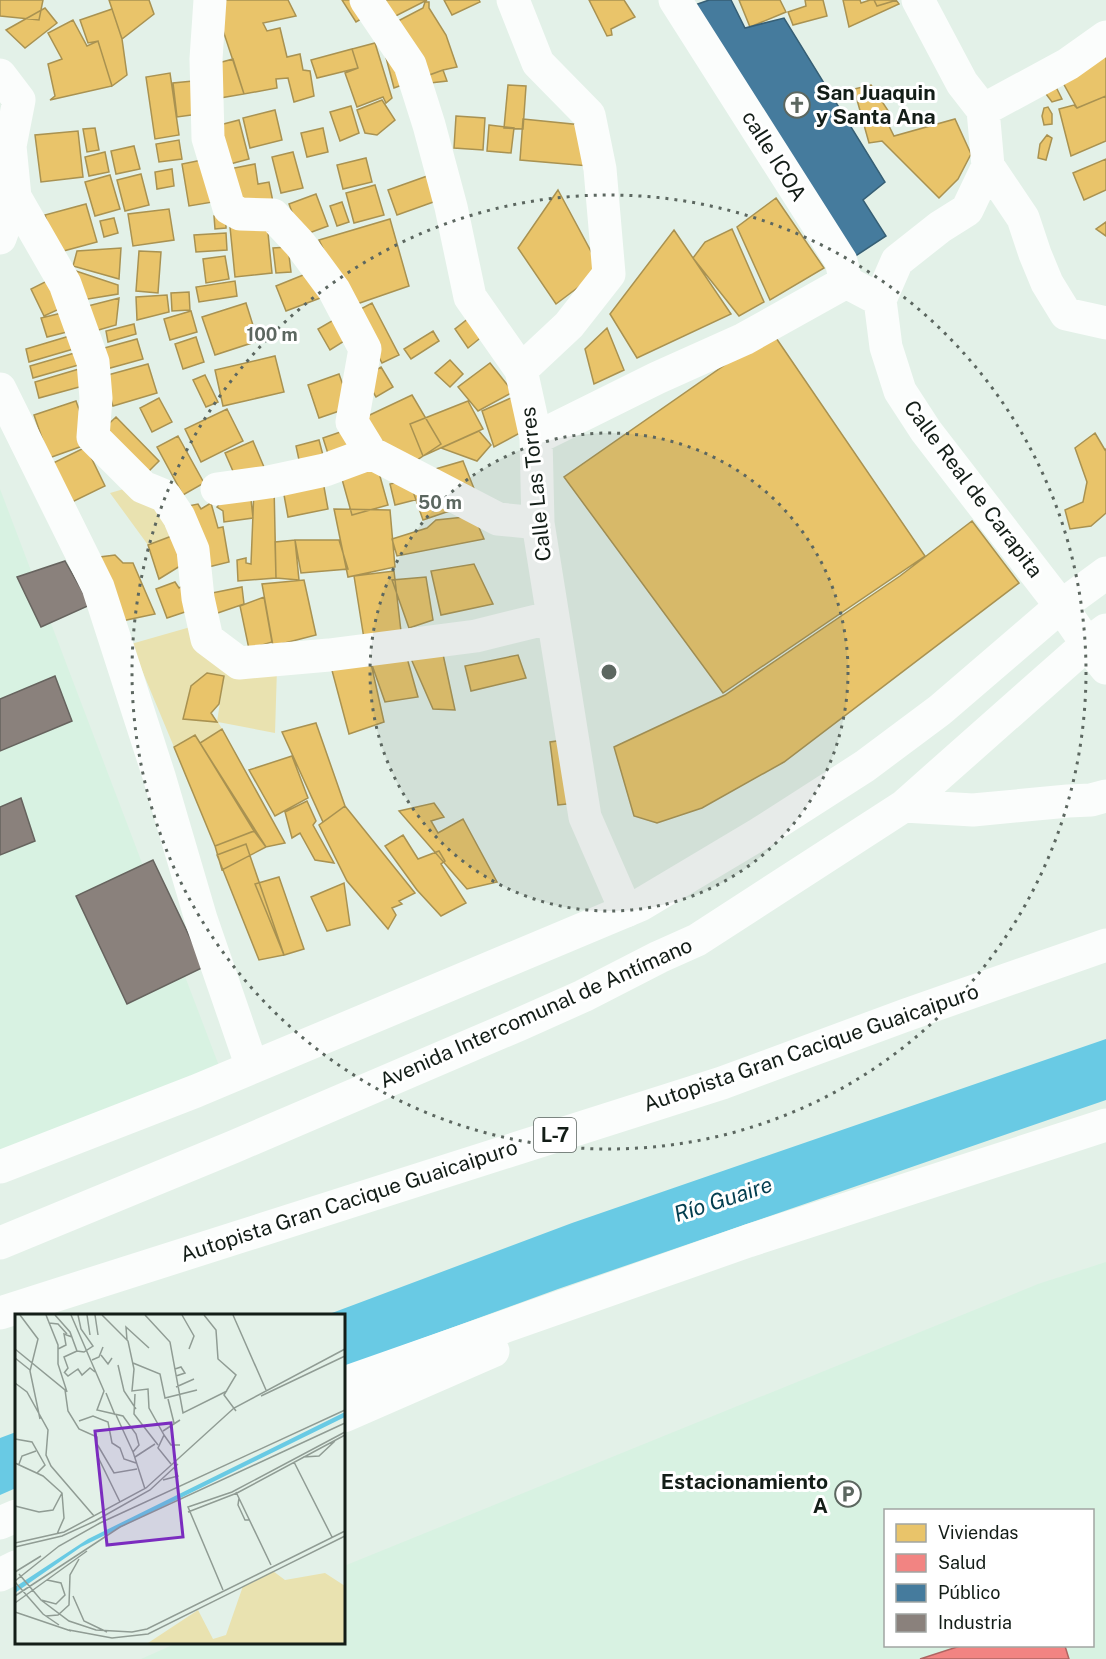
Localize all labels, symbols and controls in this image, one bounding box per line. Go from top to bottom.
place label: San Juaquin y Santa Ana [816,80,936,129]
church icon: San Juaquin y Santa Ana [782,90,812,120]
street label: calle ICOA [737,106,812,206]
text: 100 m [246,324,298,345]
street label: Calle Real de Carapita [899,395,1048,582]
street label: Calle Las Torres [515,406,556,563]
text: 50 m [418,492,462,513]
centre of rings [599,662,619,682]
street label: Avenida Intercomunal de Antímano [376,932,696,1093]
street label: Autopista Gran Cacique Guaicaipuro [640,978,982,1117]
road number: L-7 [534,1118,576,1152]
street label: Autopista Gran Cacique Guaicaipuro [177,1134,521,1267]
water label: Río Guaire [670,1171,776,1227]
inset map [15,1314,345,1644]
place label: Estacionamiento A [661,1469,828,1518]
parking icon: Estacionamiento A [833,1479,863,1509]
legend [884,1509,1094,1647]
text: Viviendas [938,1522,1018,1543]
text: Salud [938,1552,986,1573]
text: Público [938,1582,1000,1603]
text: Industria [938,1612,1012,1633]

